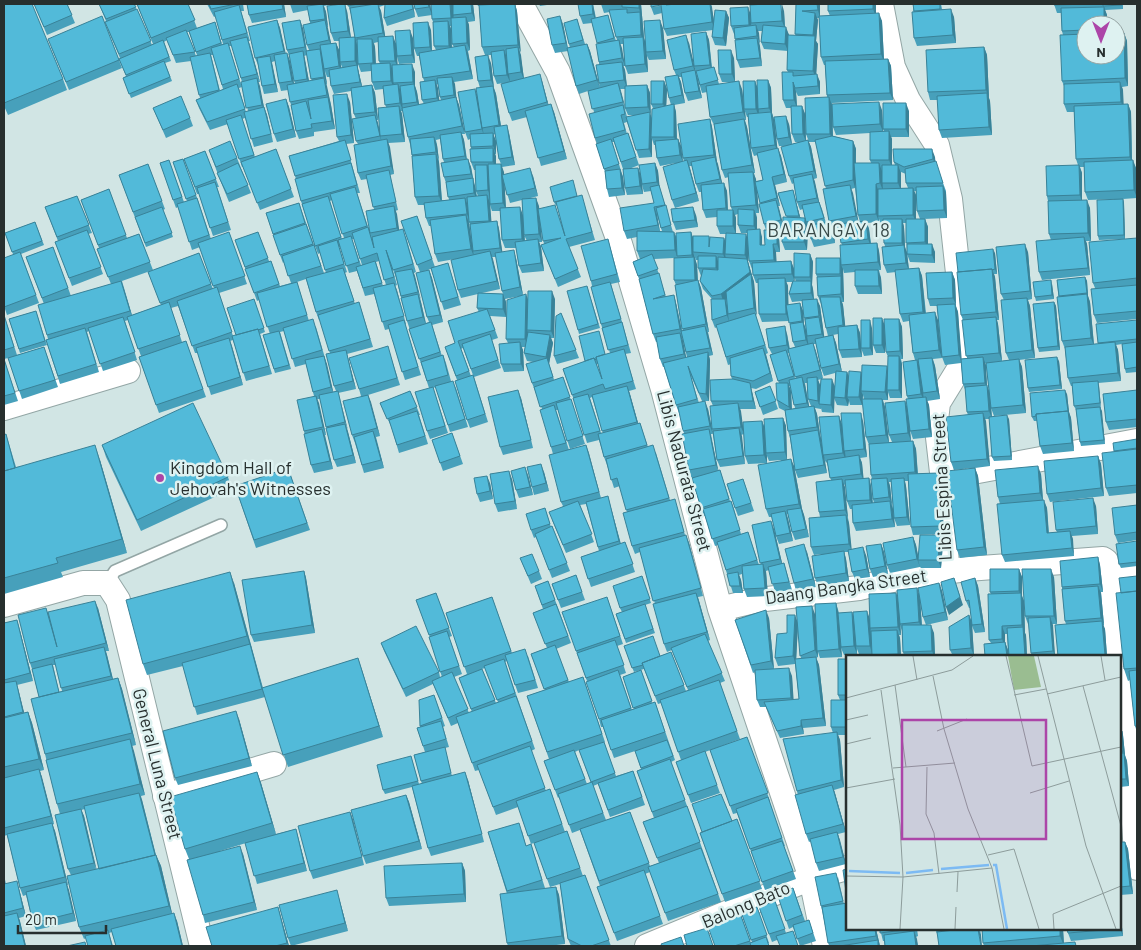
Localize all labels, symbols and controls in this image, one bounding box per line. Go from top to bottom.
north arrow [1076,15,1126,65]
text: N [1096,45,1106,62]
district label: BARANGAY 18 [767,218,891,241]
street label: Libis Nadurata Street [653,387,717,554]
street label: Libis Espina Street [926,413,956,561]
place label: Kingdom Hall of Jehovah's Witnesses [170,456,331,499]
marker: Kingdom Hall of Jehovah's Witnesses [154,472,166,484]
street label: Daang Bangka Street [764,564,928,608]
inset map [846,655,1121,930]
street label: General Luna Street [129,686,187,841]
street label: Balong Bato [698,876,793,933]
scale bar [18,902,105,934]
text: 20 m [25,910,57,928]

